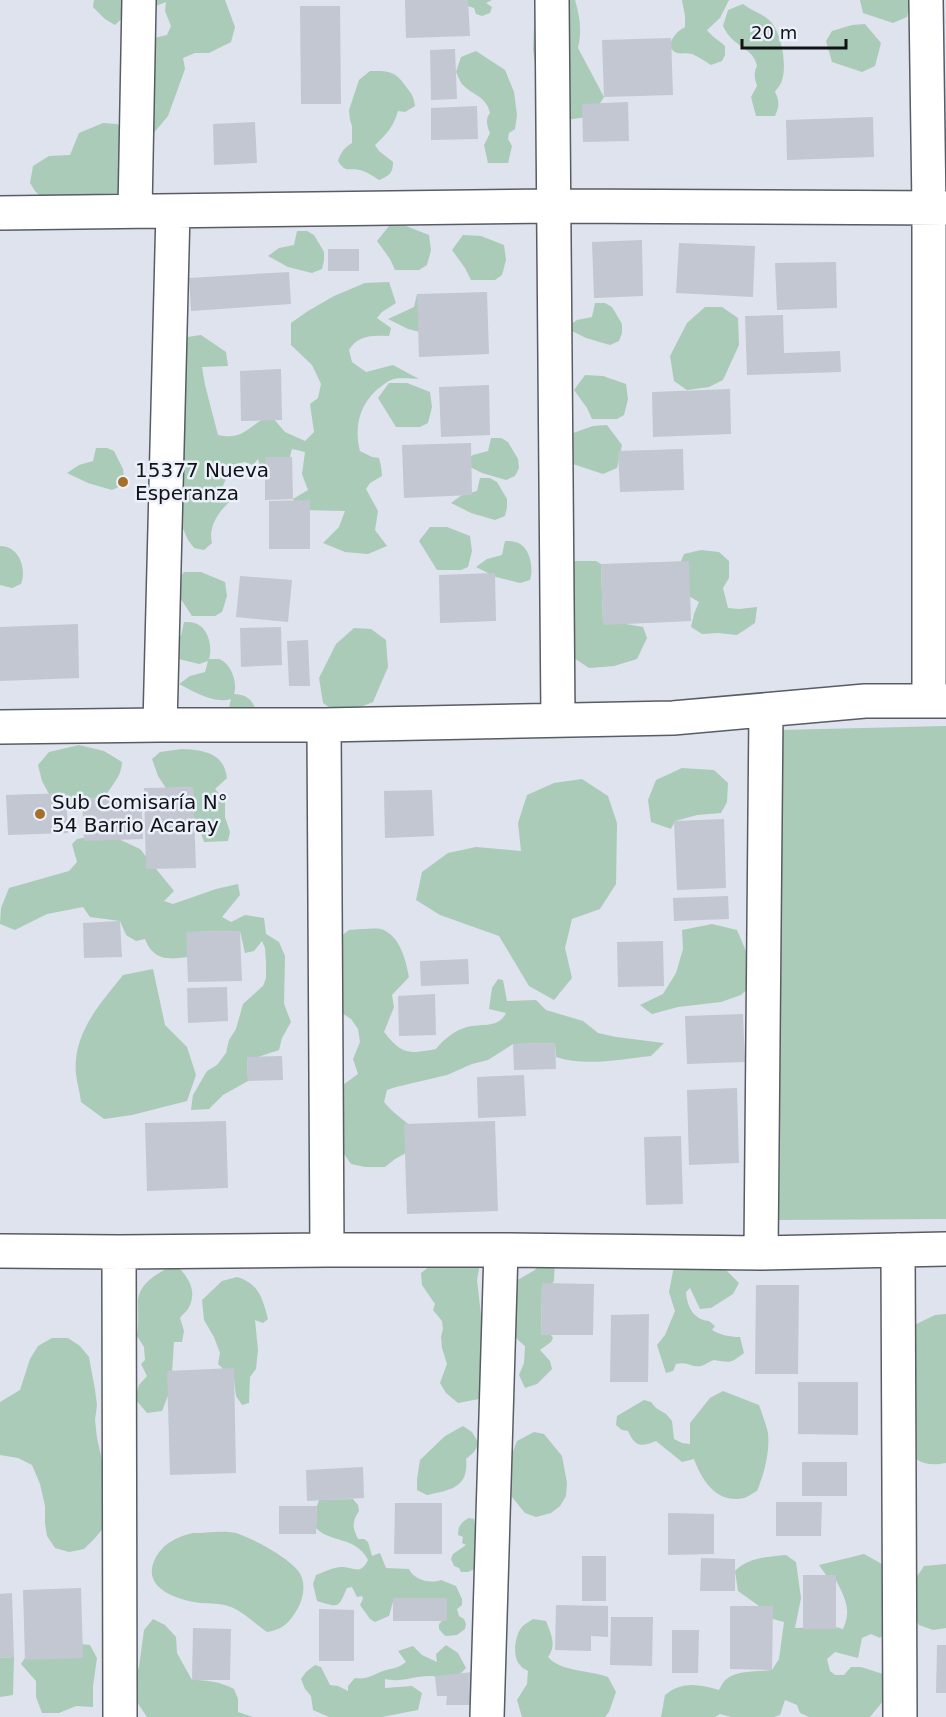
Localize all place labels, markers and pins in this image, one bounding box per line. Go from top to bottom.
place label: 15377 Nueva Esperanza [135,458,269,505]
marker: 15377 Nueva Esperanza [116,475,130,489]
place label: Sub Comisaría N° 54 Barrio Acaray [52,790,228,837]
marker: Sub Comisaría N° 54 Barrio Acaray [33,807,47,821]

